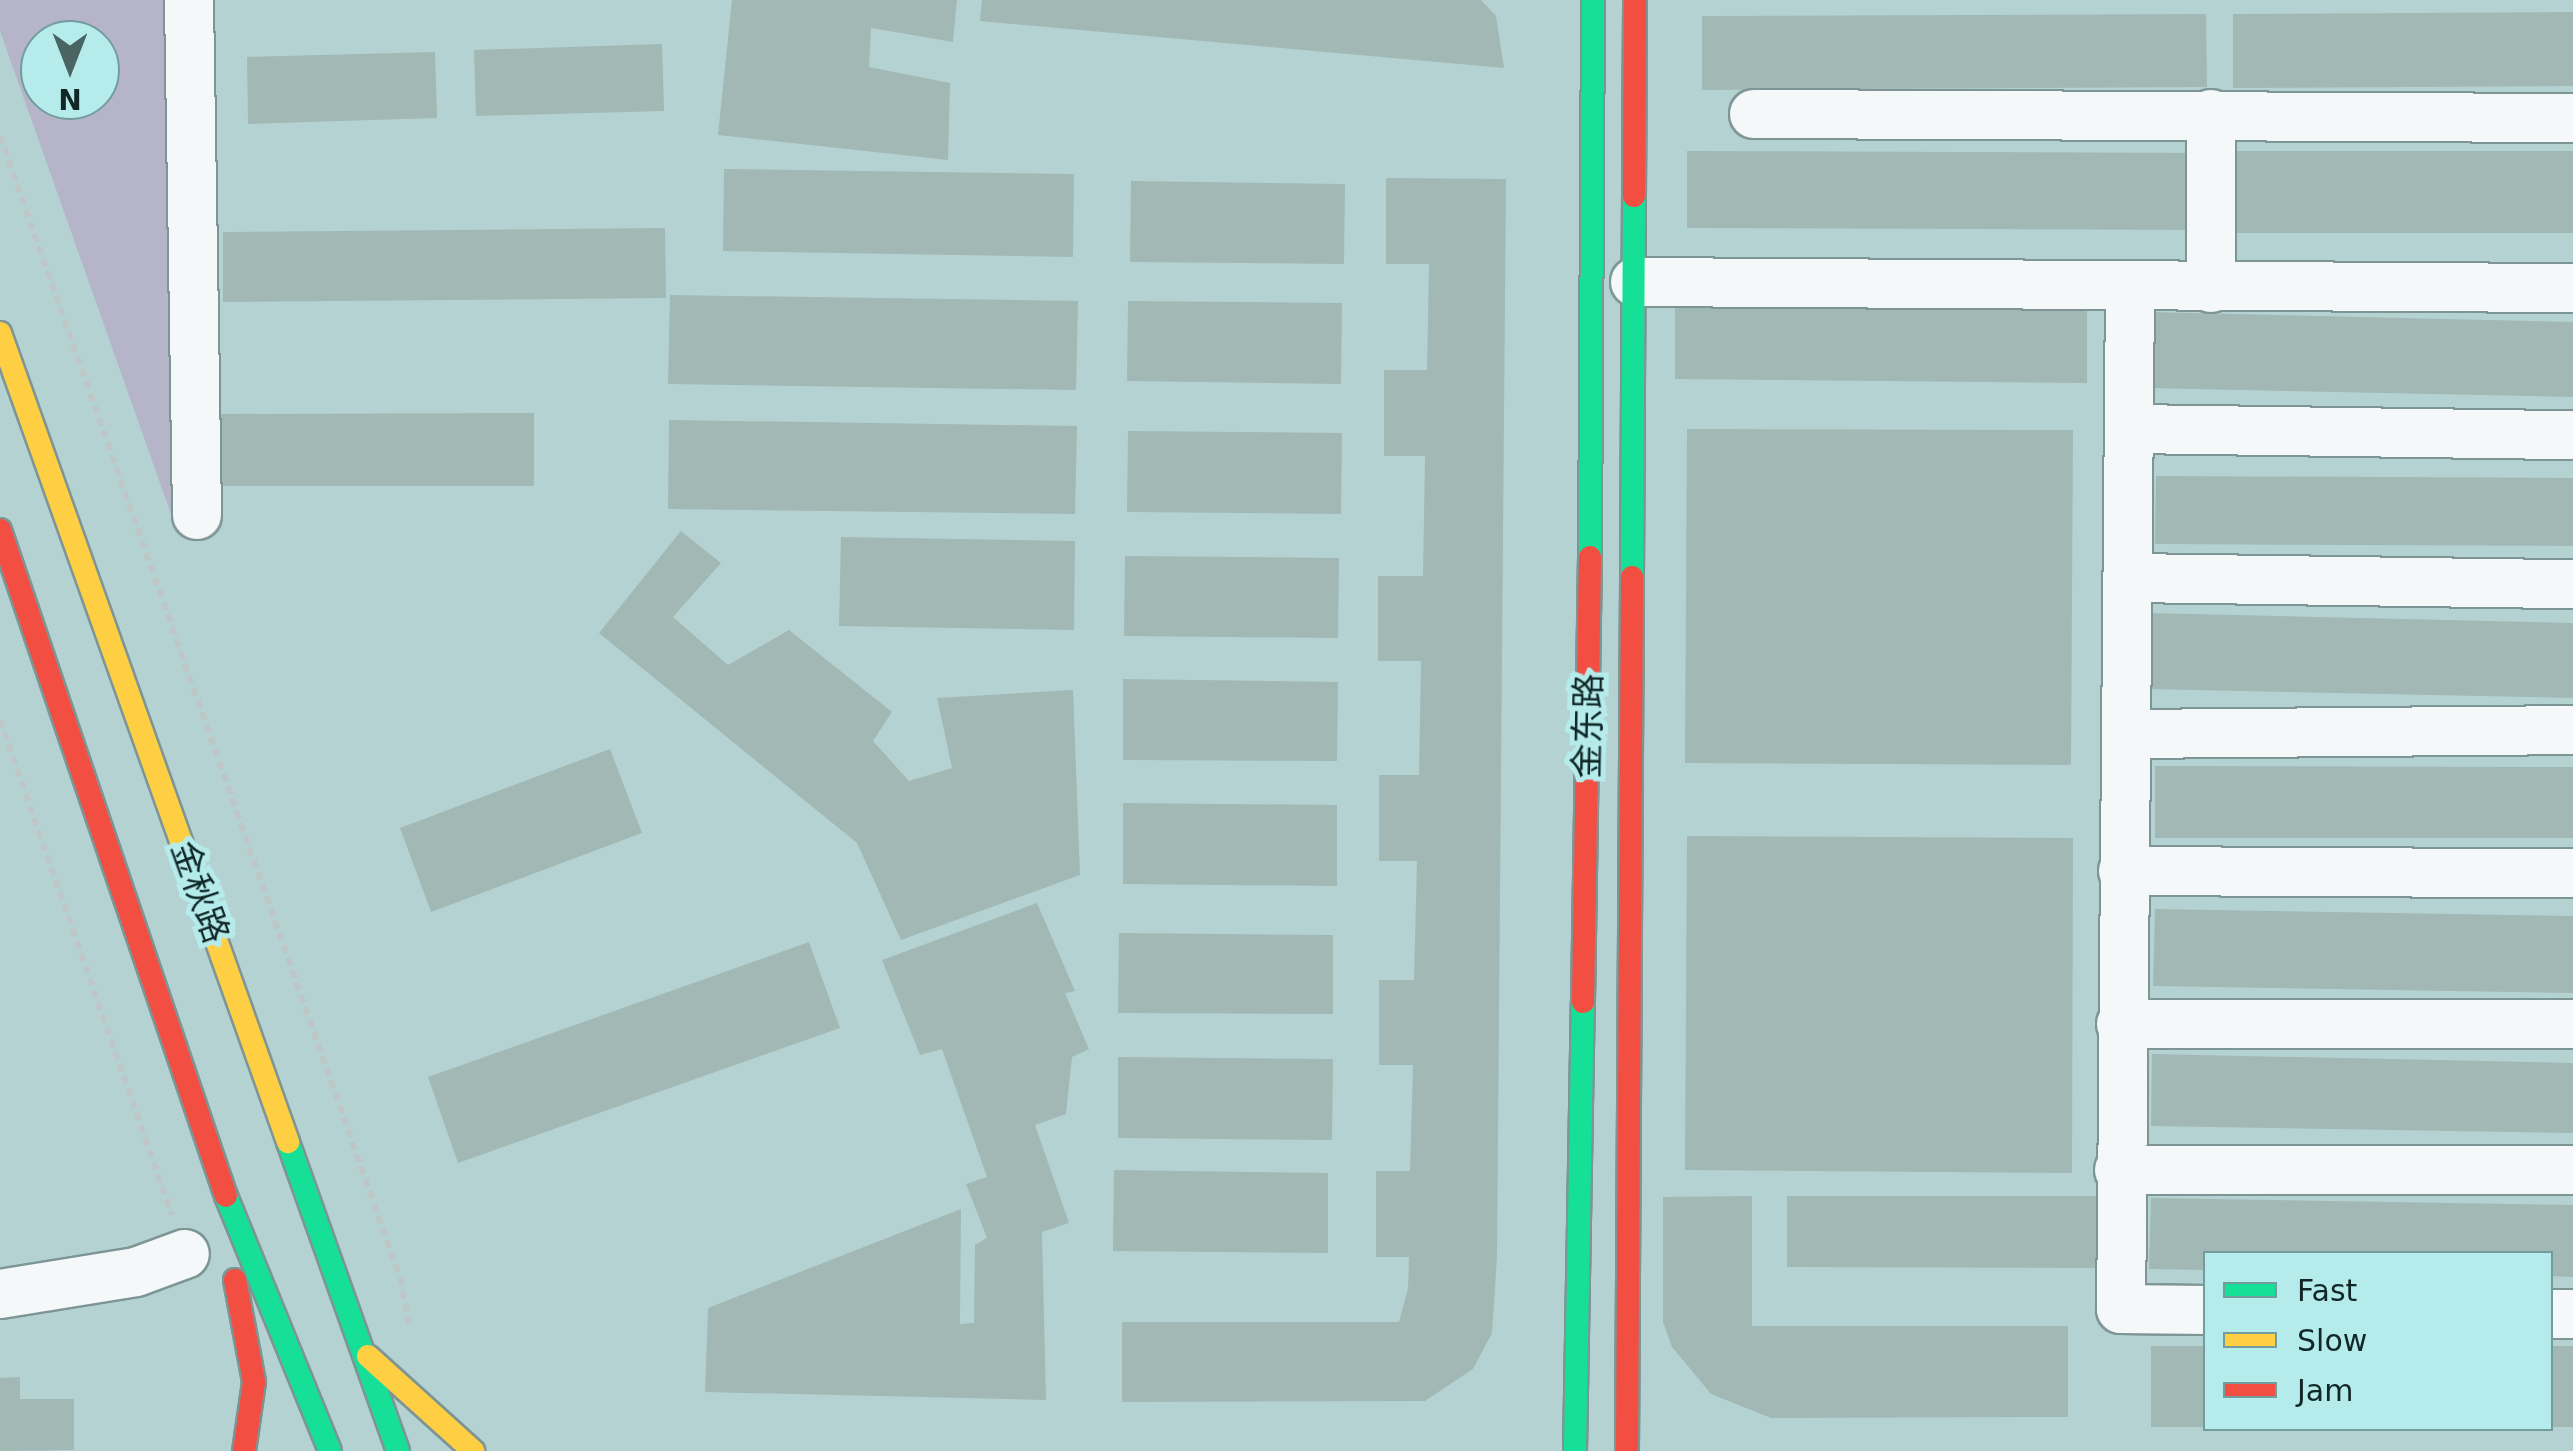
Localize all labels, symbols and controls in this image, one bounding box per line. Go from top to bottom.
north arrow [20,20,120,120]
text: N [58,82,82,115]
street label: 金东路 [1566,673,1610,779]
street label: 金秋路 [162,835,238,949]
legend [2203,1251,2553,1431]
text: Fast [2297,1273,2357,1308]
text: Slow [2297,1323,2367,1358]
text: Jam [2297,1373,2353,1408]

